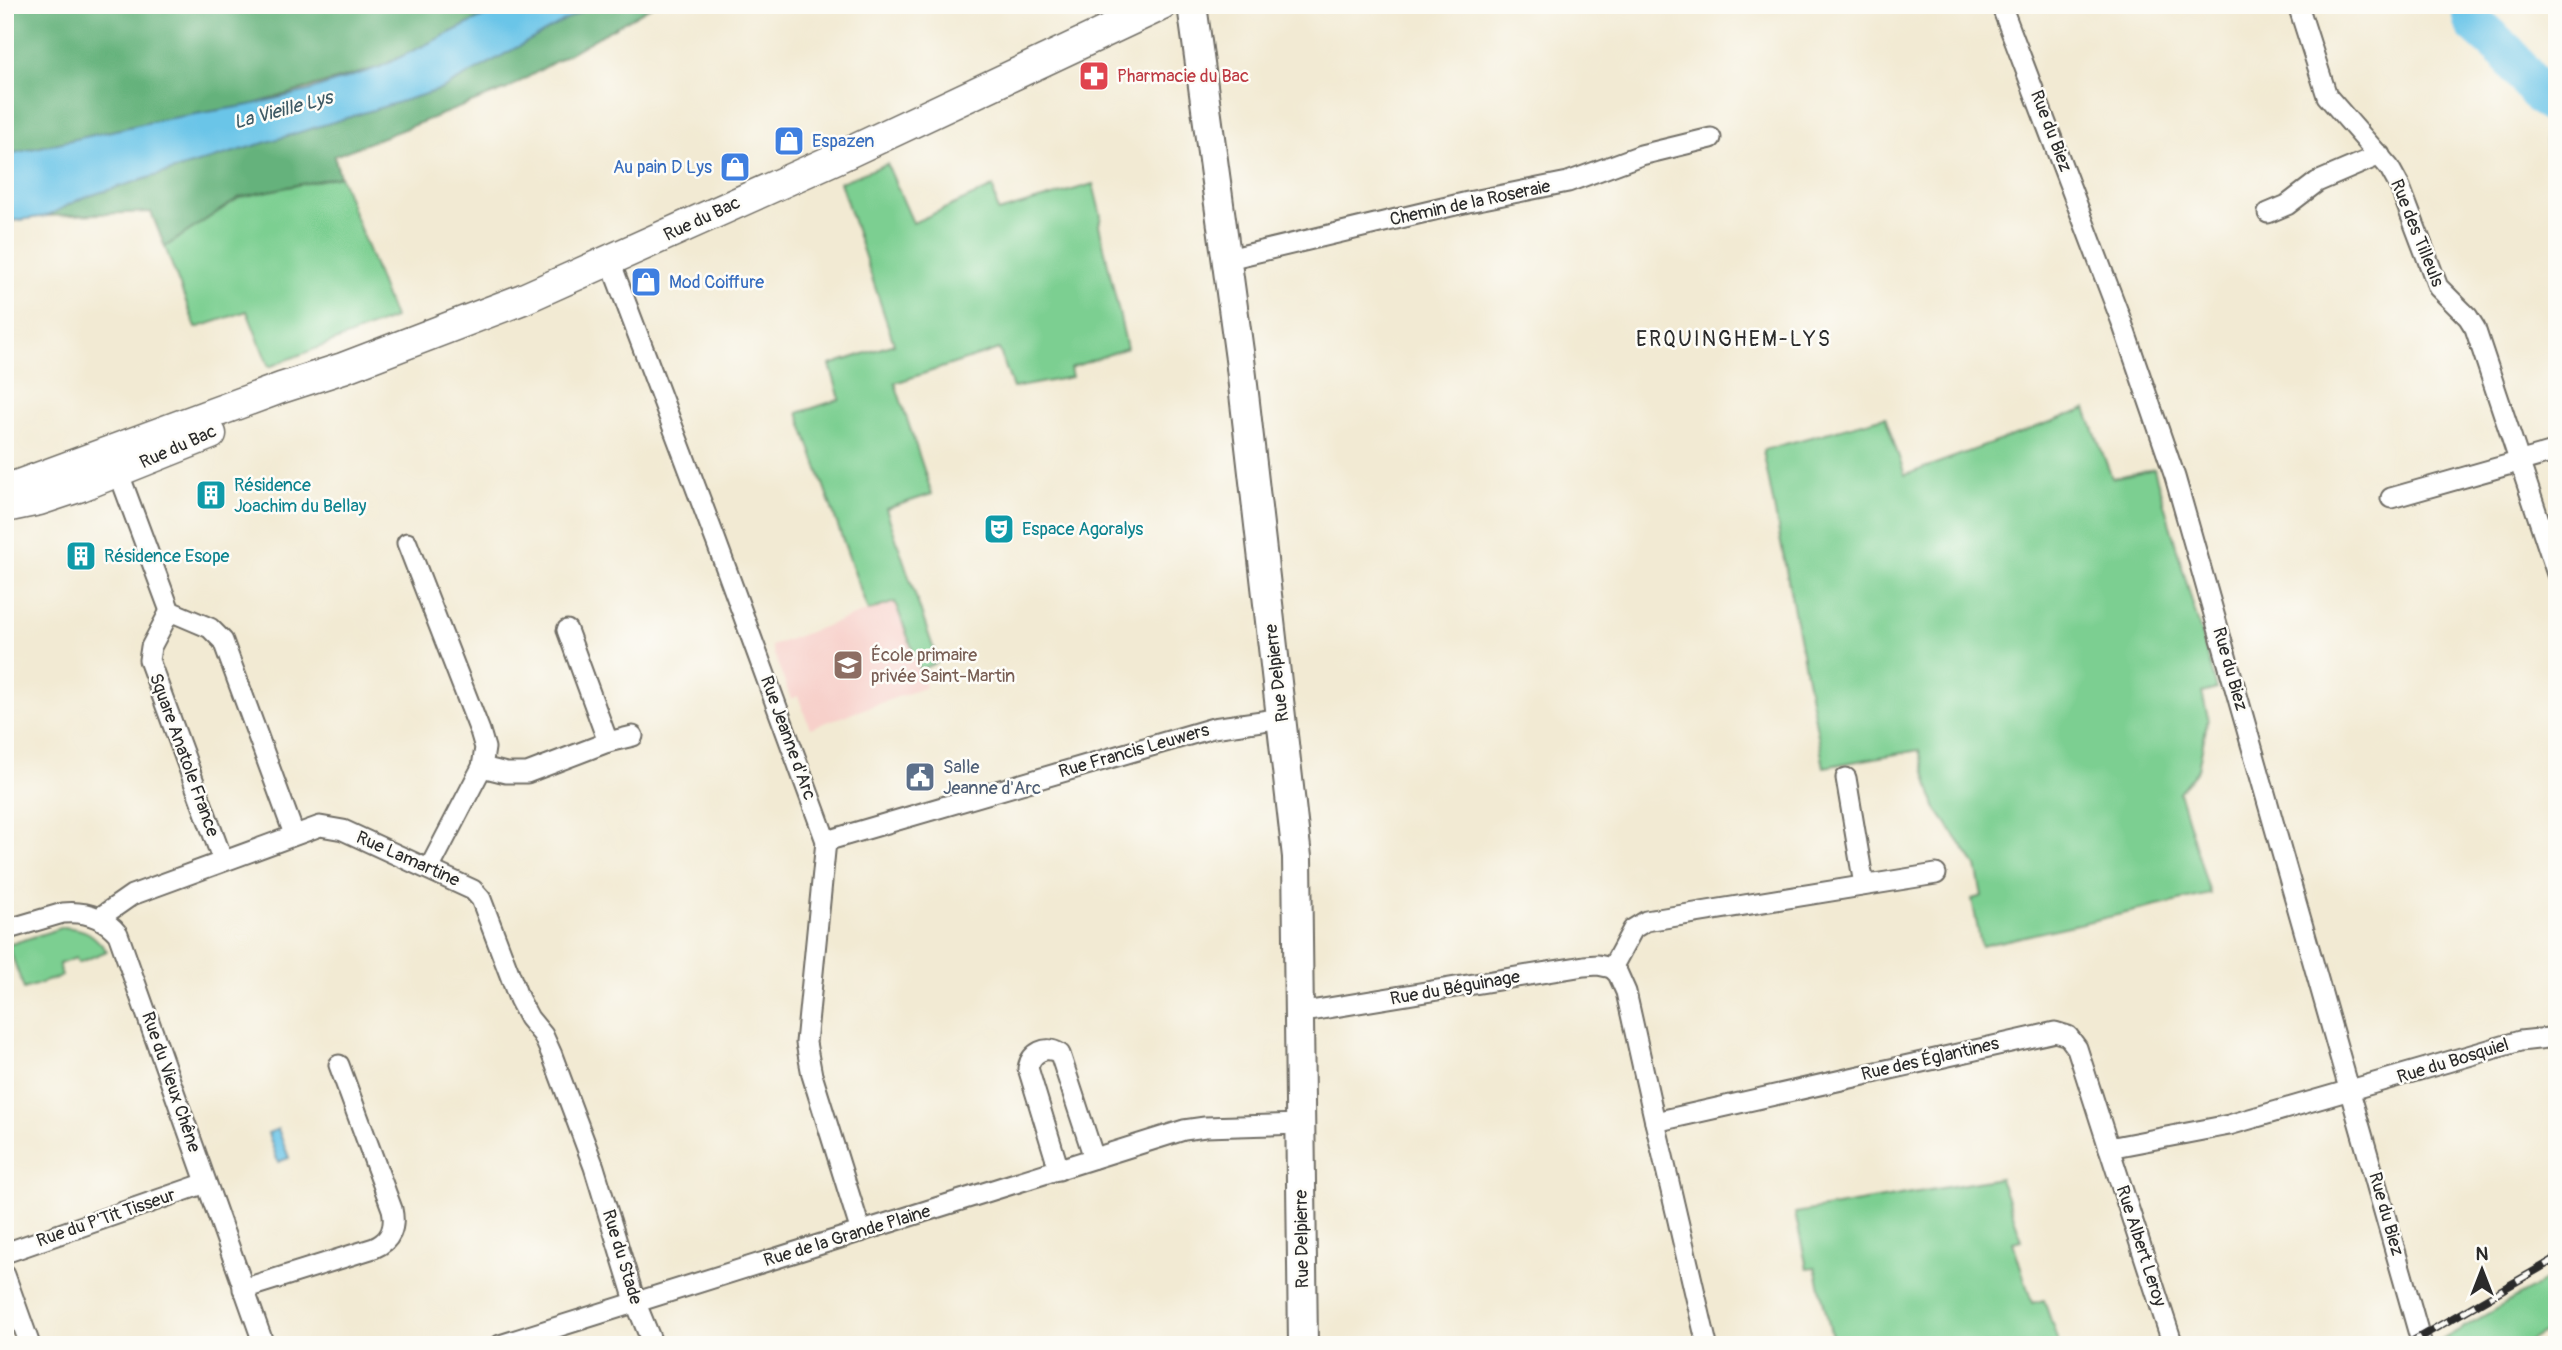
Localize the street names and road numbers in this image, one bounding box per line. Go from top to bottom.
street label: Rue du Biez [2025,87,2077,175]
street label: Chemin de la Roseraie [1388,175,1553,231]
street label: Rue des Tilleuls [2385,176,2449,290]
street label: Rue du Bac [660,191,744,247]
street label: Rue du Bac [136,420,220,474]
street label: Rue Delpierre [1260,623,1294,723]
street label: Rue du Biez [2207,625,2253,713]
street label: Square Anatole France [144,670,224,840]
street label: Rue Jeanne d'Arc [755,673,821,803]
street label: Rue Francis Leuwers [1056,719,1212,783]
street label: Rue Lamartine [353,826,463,892]
street label: Rue du Béguinage [1388,965,1522,1011]
street label: Rue du Vieux Chêne [136,1009,206,1155]
street label: Rue des Églantines [1859,1032,2001,1086]
street label: Rue du Bosquiel [2394,1033,2512,1089]
street label: Rue du Biez [2363,1170,2409,1258]
street label: Rue du P'Tit Tisseur [33,1183,179,1253]
street label: Rue Albert Leroy [2111,1183,2171,1310]
street label: Rue Delpierre [1290,1189,1314,1289]
street label: Rue de la Grande Plaine [761,1200,933,1272]
street label: Rue du Stade [597,1207,647,1307]

